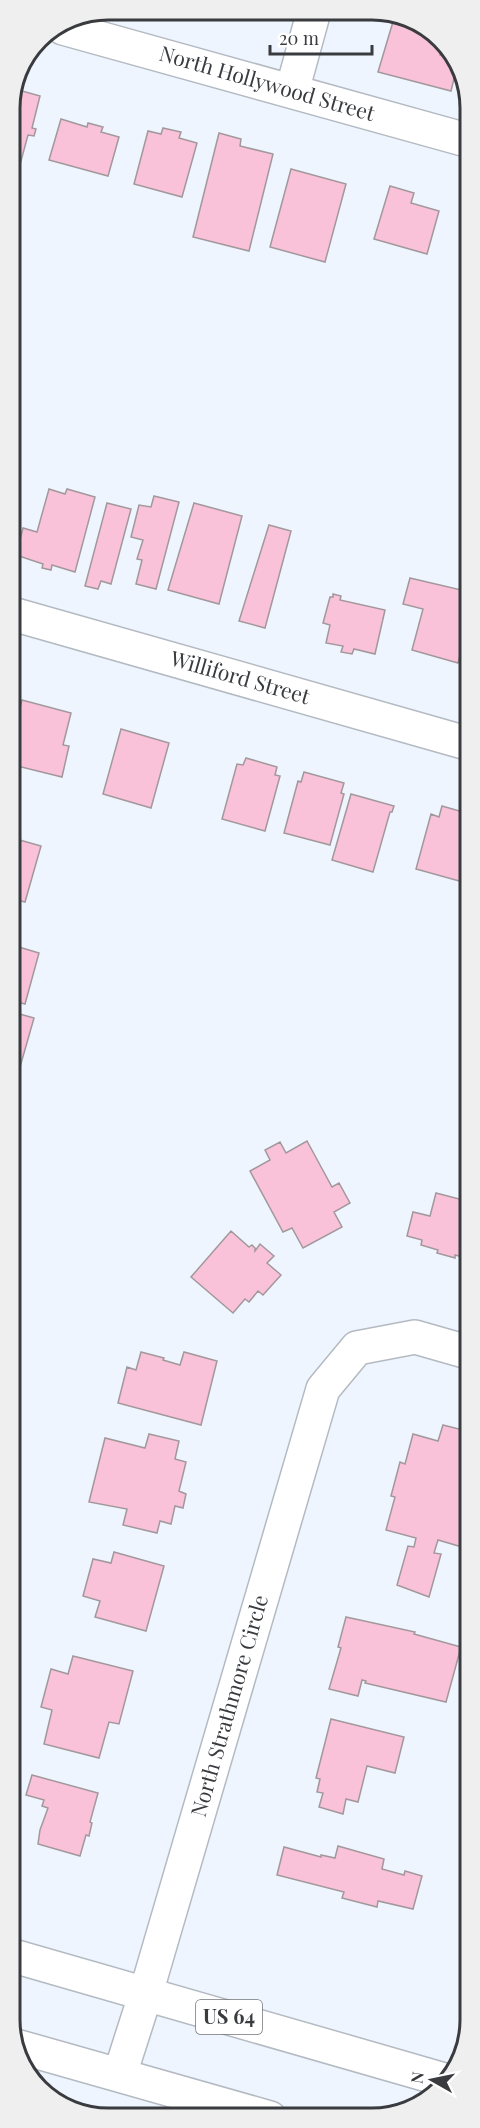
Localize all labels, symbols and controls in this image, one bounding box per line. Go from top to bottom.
scale bar [270,18,372,56]
text: 20 m [279,26,319,50]
street label: North Hollywood Street [157,38,379,126]
street label: Williford Street [167,643,314,709]
street label: North Strathmore Circle [183,1591,273,1820]
road number: US 64 [196,2000,262,2034]
north arrow [402,2050,462,2110]
text: N [405,2070,428,2085]

